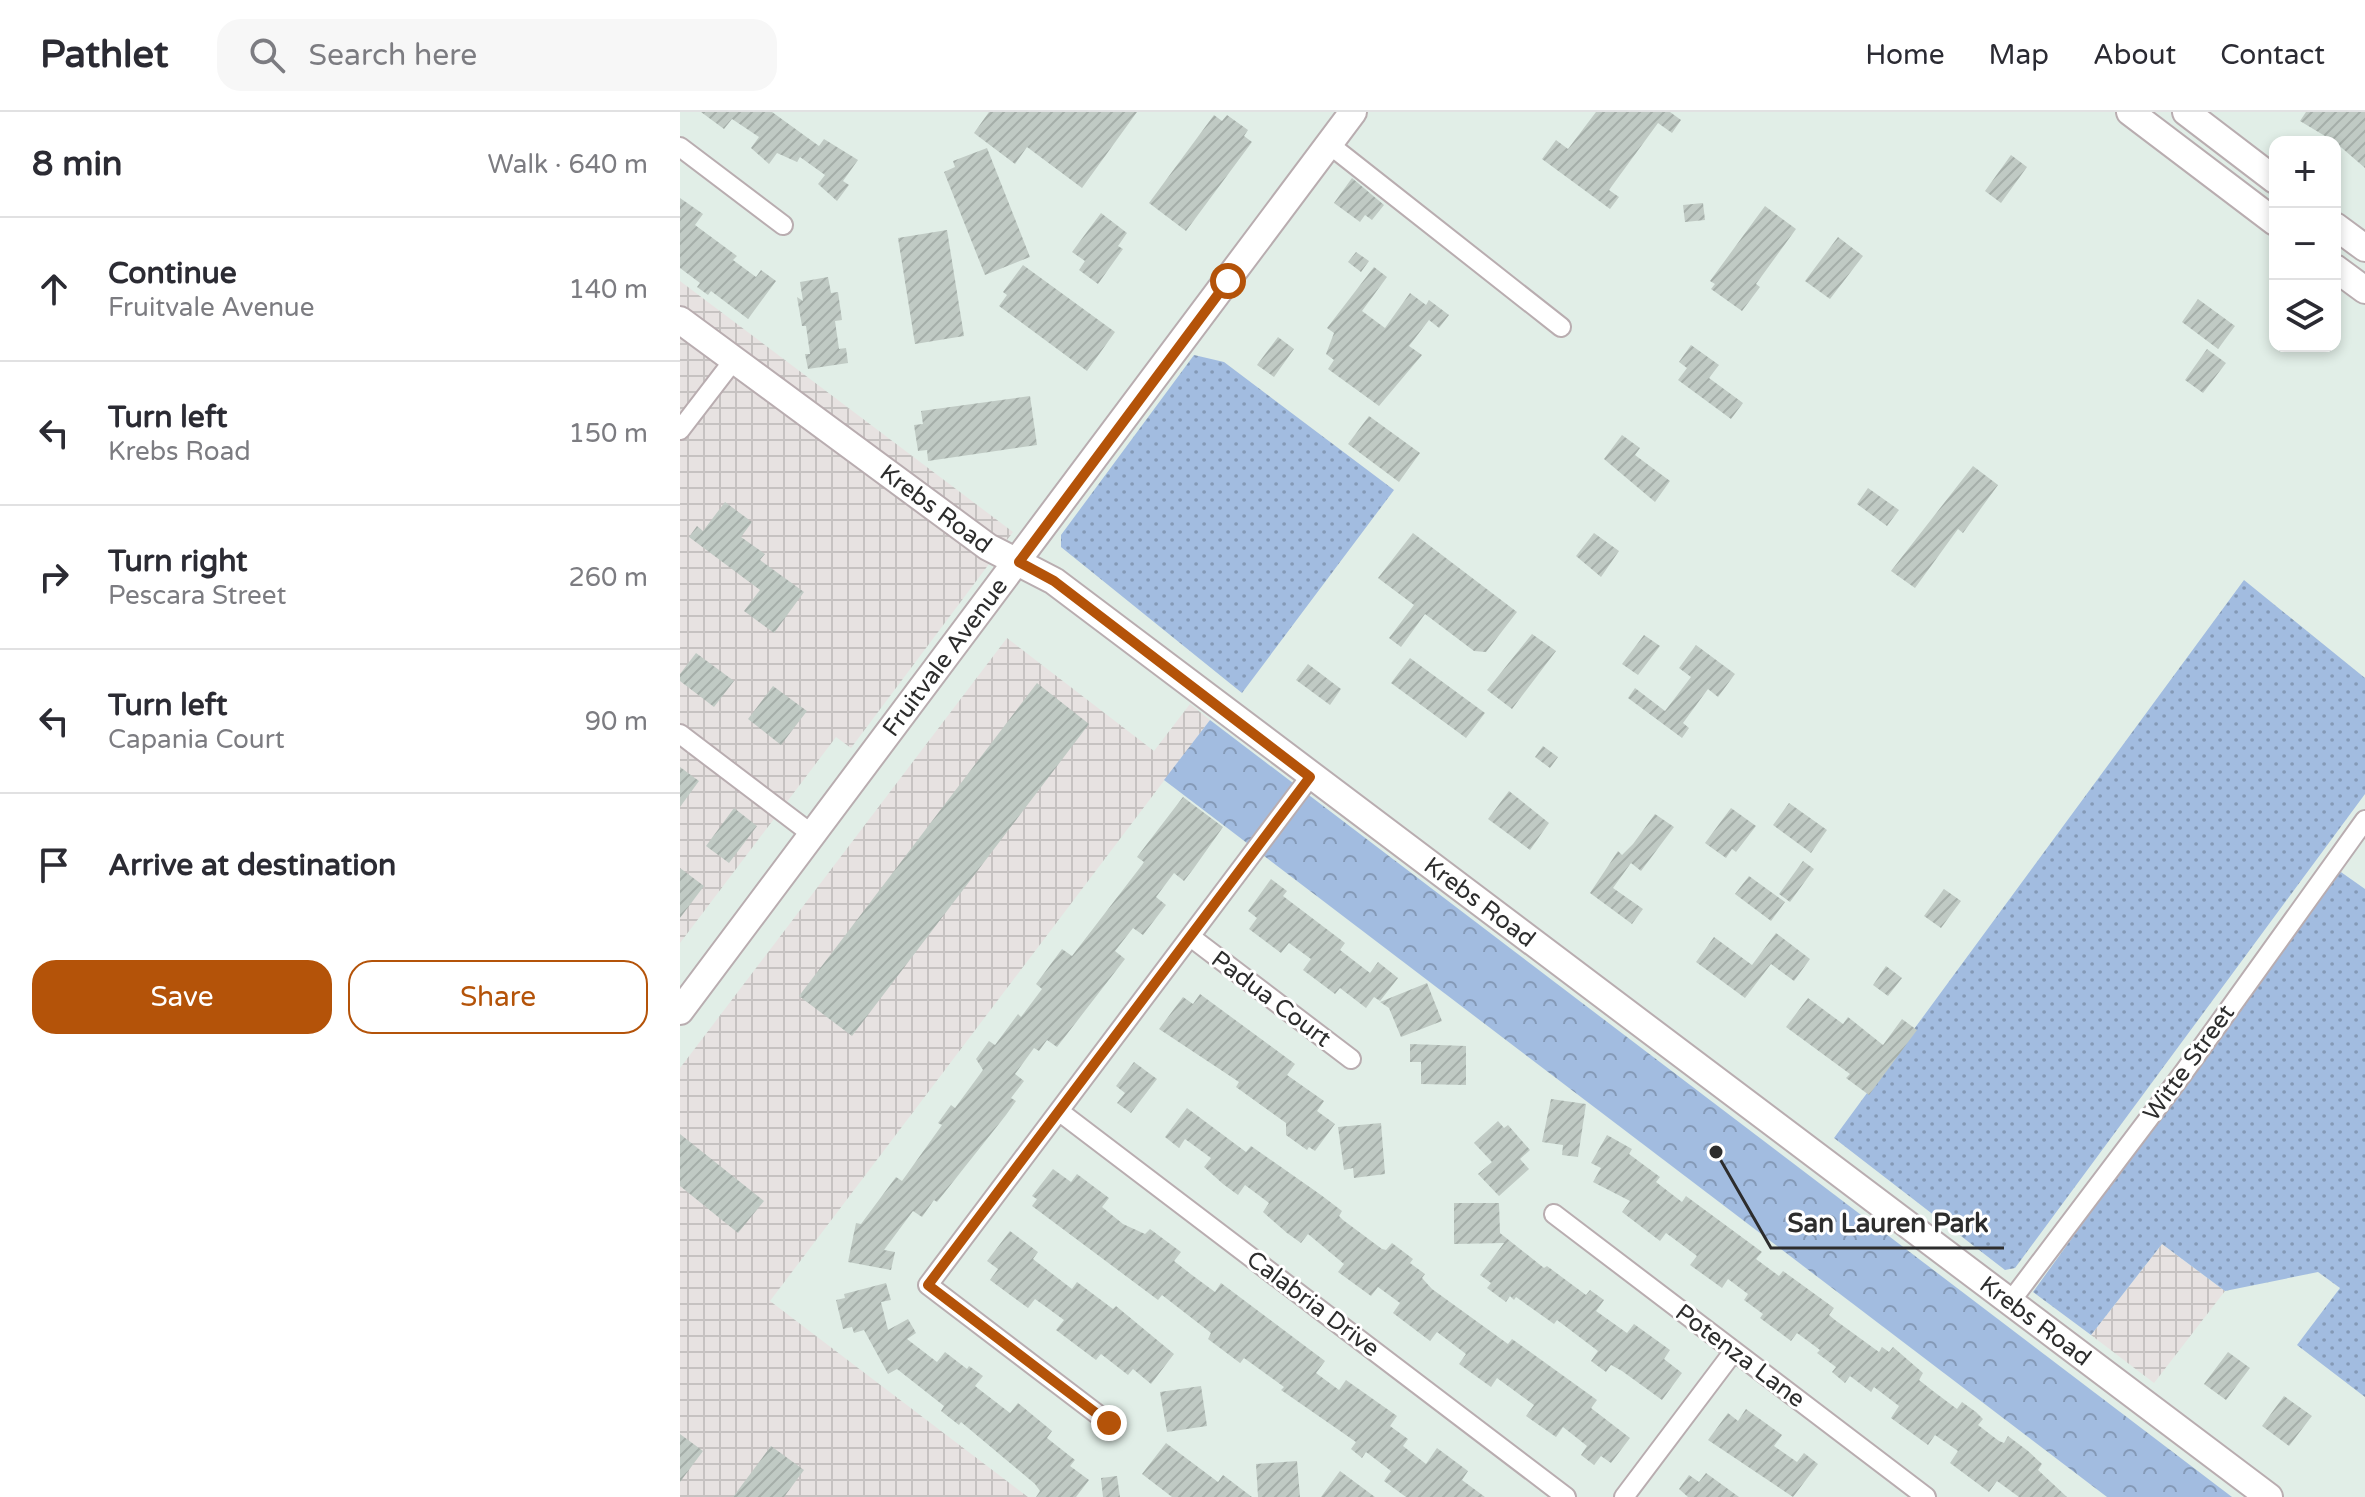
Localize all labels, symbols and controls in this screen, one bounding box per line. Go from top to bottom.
search box [217,19,777,91]
text: Pathlet [40,32,169,78]
icon: search [245,33,289,77]
text: Search here [309,37,477,74]
text: Home [1865,38,1945,72]
text: Map [1989,38,2049,72]
text: About [2093,38,2176,72]
text: Contact [2220,38,2325,72]
map controls [2269,136,2341,352]
button: + [2269,136,2341,208]
text: 8 min [32,144,123,185]
text: Walk · 640 m [488,149,648,180]
button: − [2269,208,2341,280]
text: Continue [108,255,237,292]
route start [1210,263,1246,299]
icon: ahead [32,267,76,311]
text: 140 m [568,274,648,305]
button: layers [2269,280,2341,352]
text: Fruitvale Avenue [108,292,314,323]
text: Turn left [108,399,227,436]
icon: left [32,411,76,455]
text: 150 m [568,418,648,449]
text: Krebs Road [108,436,251,467]
street label: Krebs Road [874,458,998,559]
text: Turn right [108,543,248,580]
icon: right [32,555,76,599]
text: 260 m [568,562,648,593]
street label: Fruitvale Avenue [876,572,1014,742]
text: Pescara Street [108,580,286,611]
text: Turn left [108,687,227,724]
icon: left [32,699,76,743]
text: 90 m [585,706,648,737]
text: Capania Court [108,724,285,755]
icon: arrive [32,843,76,887]
text: Arrive at destination [108,847,396,884]
street label: Krebs Road [1418,851,1541,953]
street label: Padua Court [1205,945,1337,1053]
button: Save [32,960,332,1034]
button: Share [348,960,648,1034]
street label: Witte Street [2137,999,2241,1127]
callout: San Lauren Park [1771,1198,2004,1248]
text: San Lauren Park [1788,1208,1988,1239]
street label: Calabria Drive [1241,1245,1385,1363]
street label: Krebs Road [1974,1270,2097,1372]
street label: Potenza Lane [1670,1298,1810,1414]
route end [1091,1405,1127,1441]

